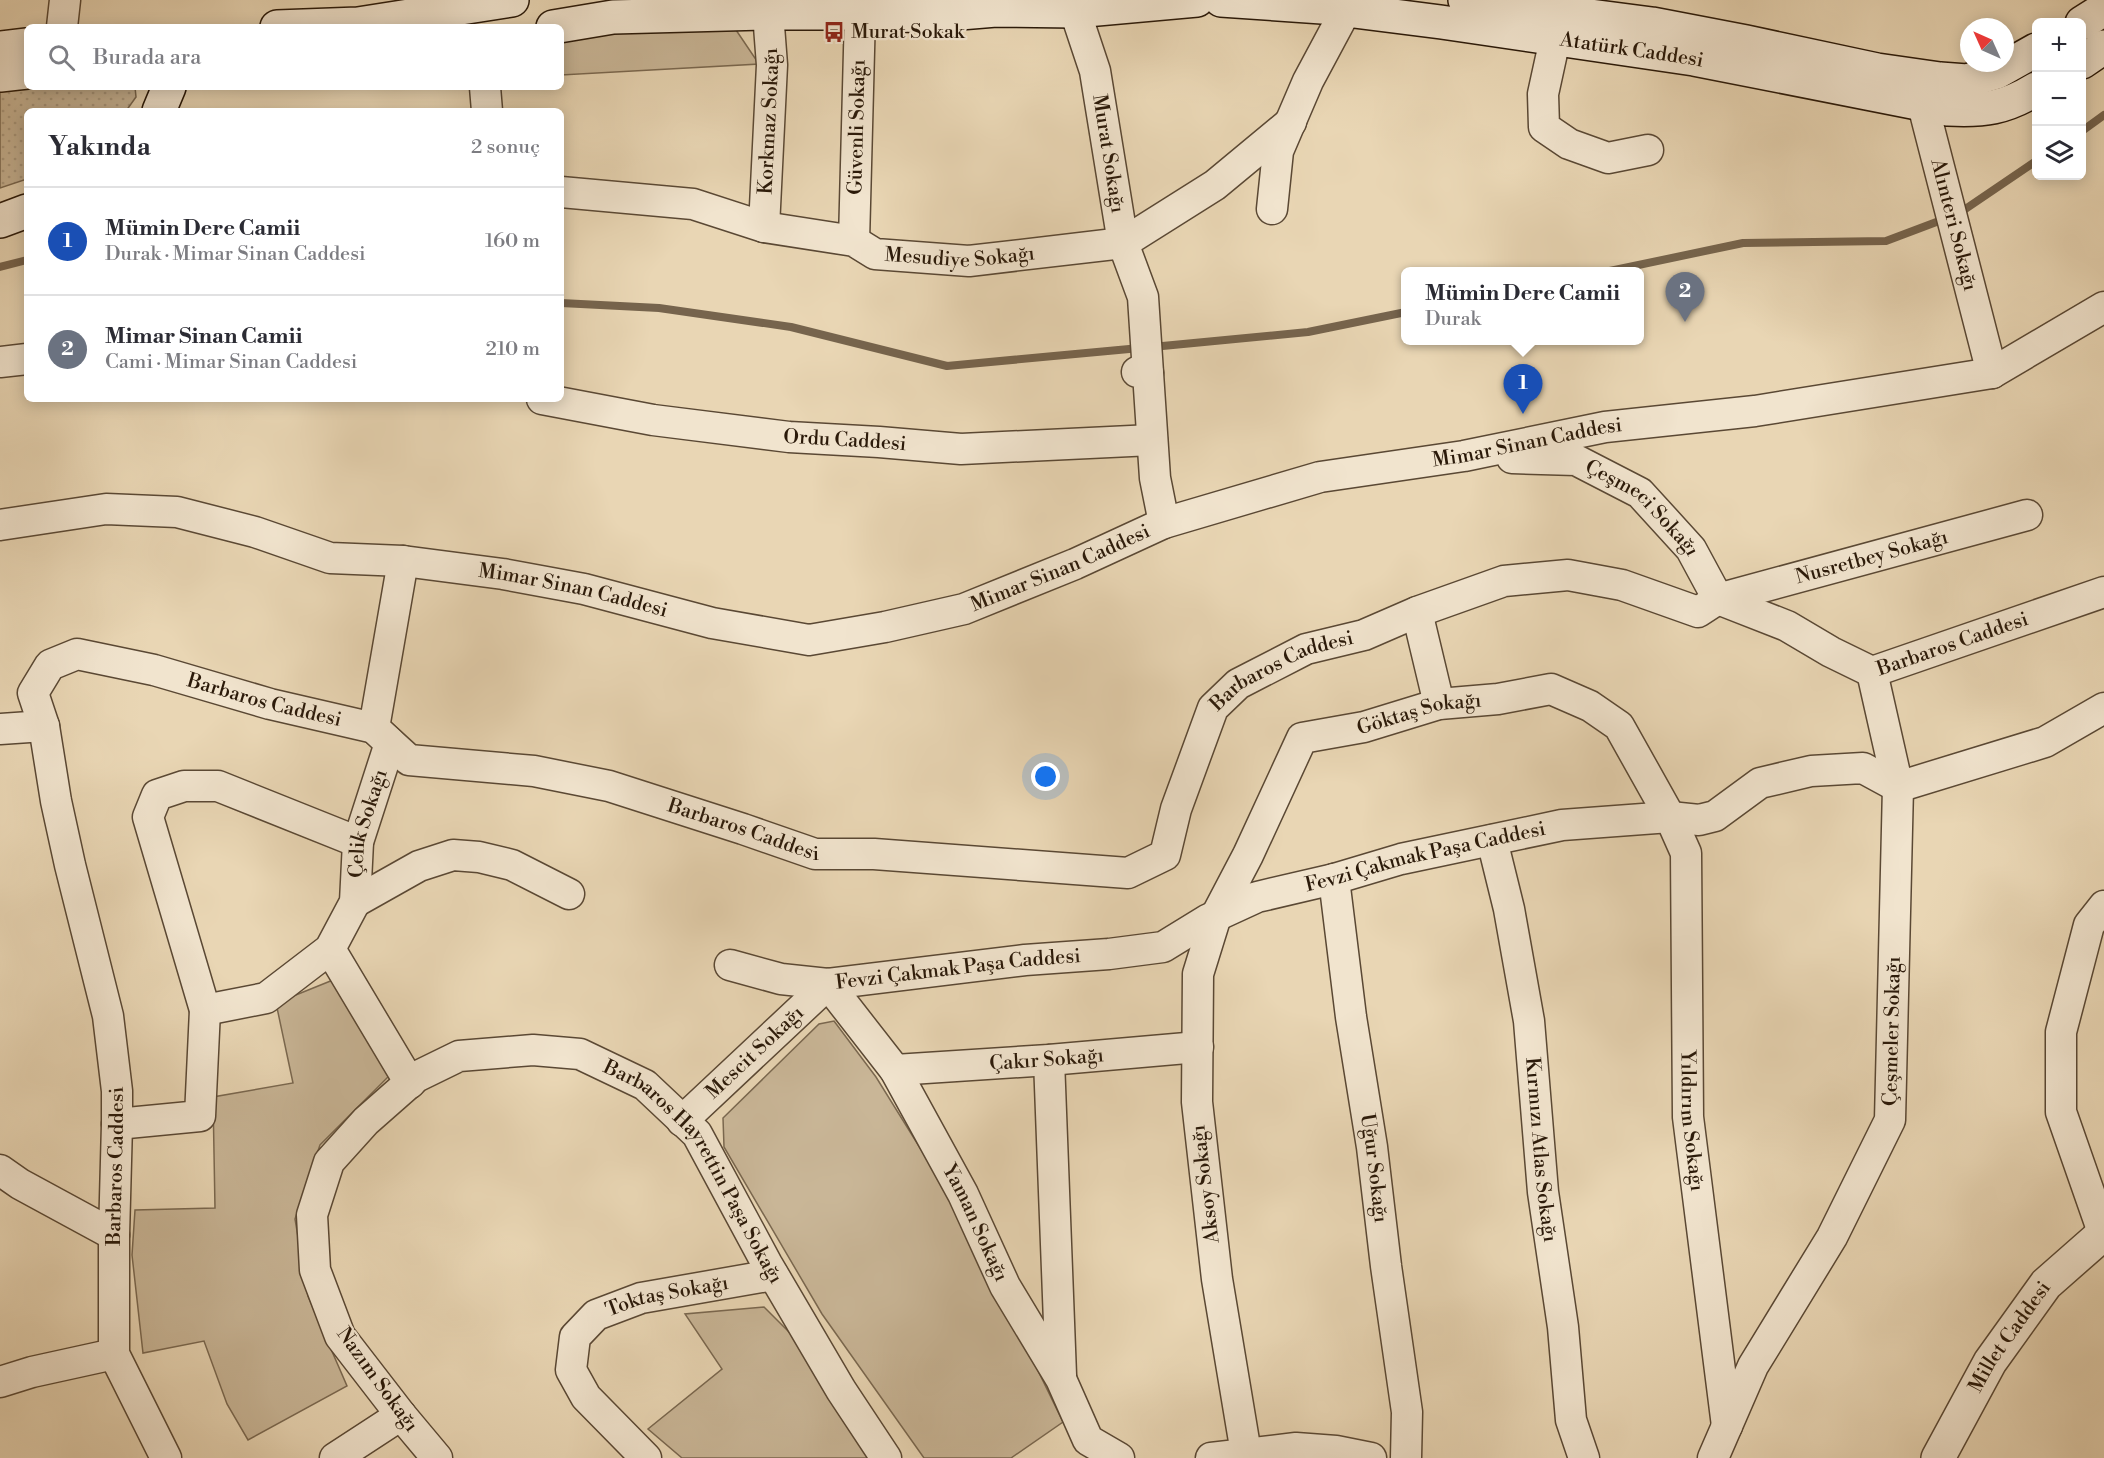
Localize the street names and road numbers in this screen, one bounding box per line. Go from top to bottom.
street label: Atatürk Caddesi [1557,27,1706,73]
street label: Korkmaz Sokağı [753,46,785,195]
street label: Güvenli Sokağı [843,59,871,195]
street label: Murat Sokağı [1086,92,1130,215]
street label: Alınteri Sokağı [1925,155,1983,294]
street label: Mesudiye Sokağı [884,241,1036,274]
street label: Mimar Sinan Caddesi [1431,413,1624,473]
street label: Ordu Caddesi [783,424,908,457]
street label: Çeşmeci Sokağı [1581,454,1705,561]
street label: Mimar Sinan Caddesi [967,518,1154,618]
street label: Nusretbey Sokağı [1793,524,1951,590]
street label: Mimar Sinan Caddesi [477,558,671,623]
street label: Barbaros Caddesi [1872,606,2032,682]
street label: Barbaros Caddesi [1204,625,1356,717]
street label: Barbaros Caddesi [183,668,344,733]
street label: Göktaş Sokağı [1354,688,1483,741]
street label: Çelik Sokağı [344,766,393,879]
street label: Barbaros Caddesi [663,793,819,867]
street label: Fevzi Çakmak Paşa Caddesi [1303,816,1548,898]
street label: Fevzi Çakmak Paşa Caddesi [834,944,1082,995]
street label: Çeşmeler Sokağı [1878,956,1906,1106]
street label: Mescit Sokağı [701,1000,809,1105]
street label: Çakır Sokağı [989,1043,1105,1076]
street label: Yıldırım Sokağı [1675,1049,1710,1193]
street label: Barbaros Hayrettin Paşa Sokağı [598,1054,789,1289]
street label: Kırmızı Atlas Sokağı [1520,1056,1563,1244]
street label: Barbaros Caddesi [102,1085,130,1247]
street label: Uğur Sokağı [1354,1112,1393,1225]
street label: Aksoy Sokağı [1186,1123,1226,1246]
street label: Yaman Sokağı [936,1159,1014,1286]
street label: Toktaş Sokağı [602,1270,731,1323]
street label: Millet Caddesi [1963,1276,2057,1397]
street label: Nazım Sokağı [331,1323,424,1438]

